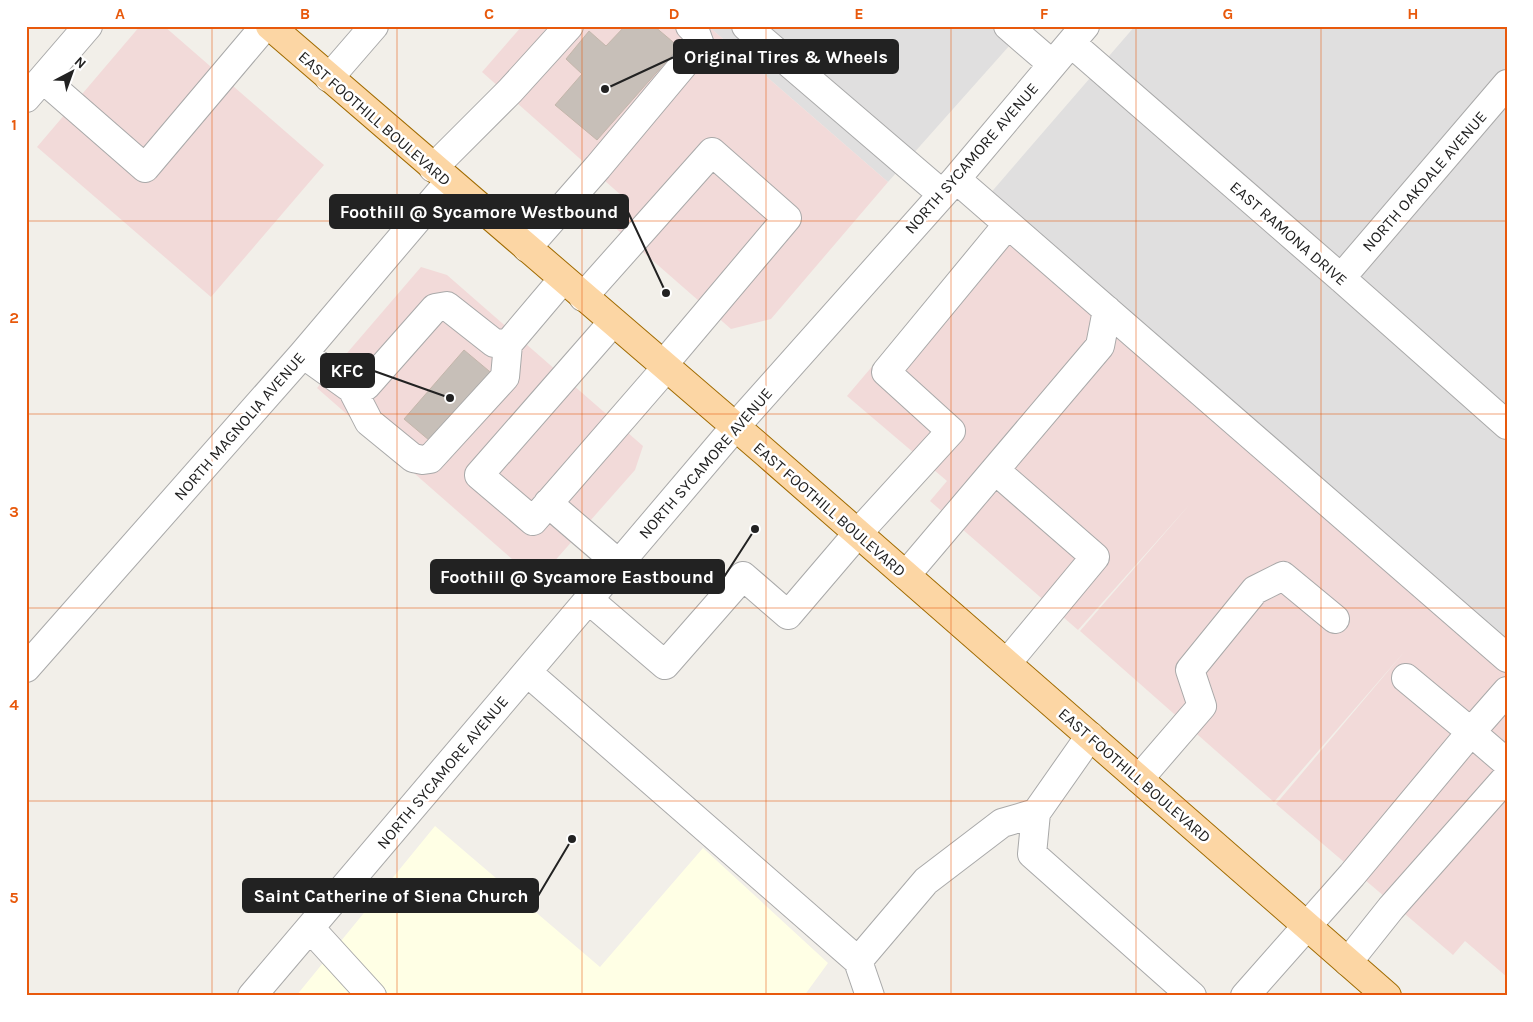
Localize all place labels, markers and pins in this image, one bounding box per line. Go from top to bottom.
callout: Original Tires & Wheels [674,40,898,73]
callout: Foothill @ Sycamore Westbound [330,195,628,228]
callout: KFC [321,354,374,387]
callout: Foothill @ Sycamore Eastbound [431,560,724,593]
callout: Saint Catherine of Siena Church [243,879,538,912]

